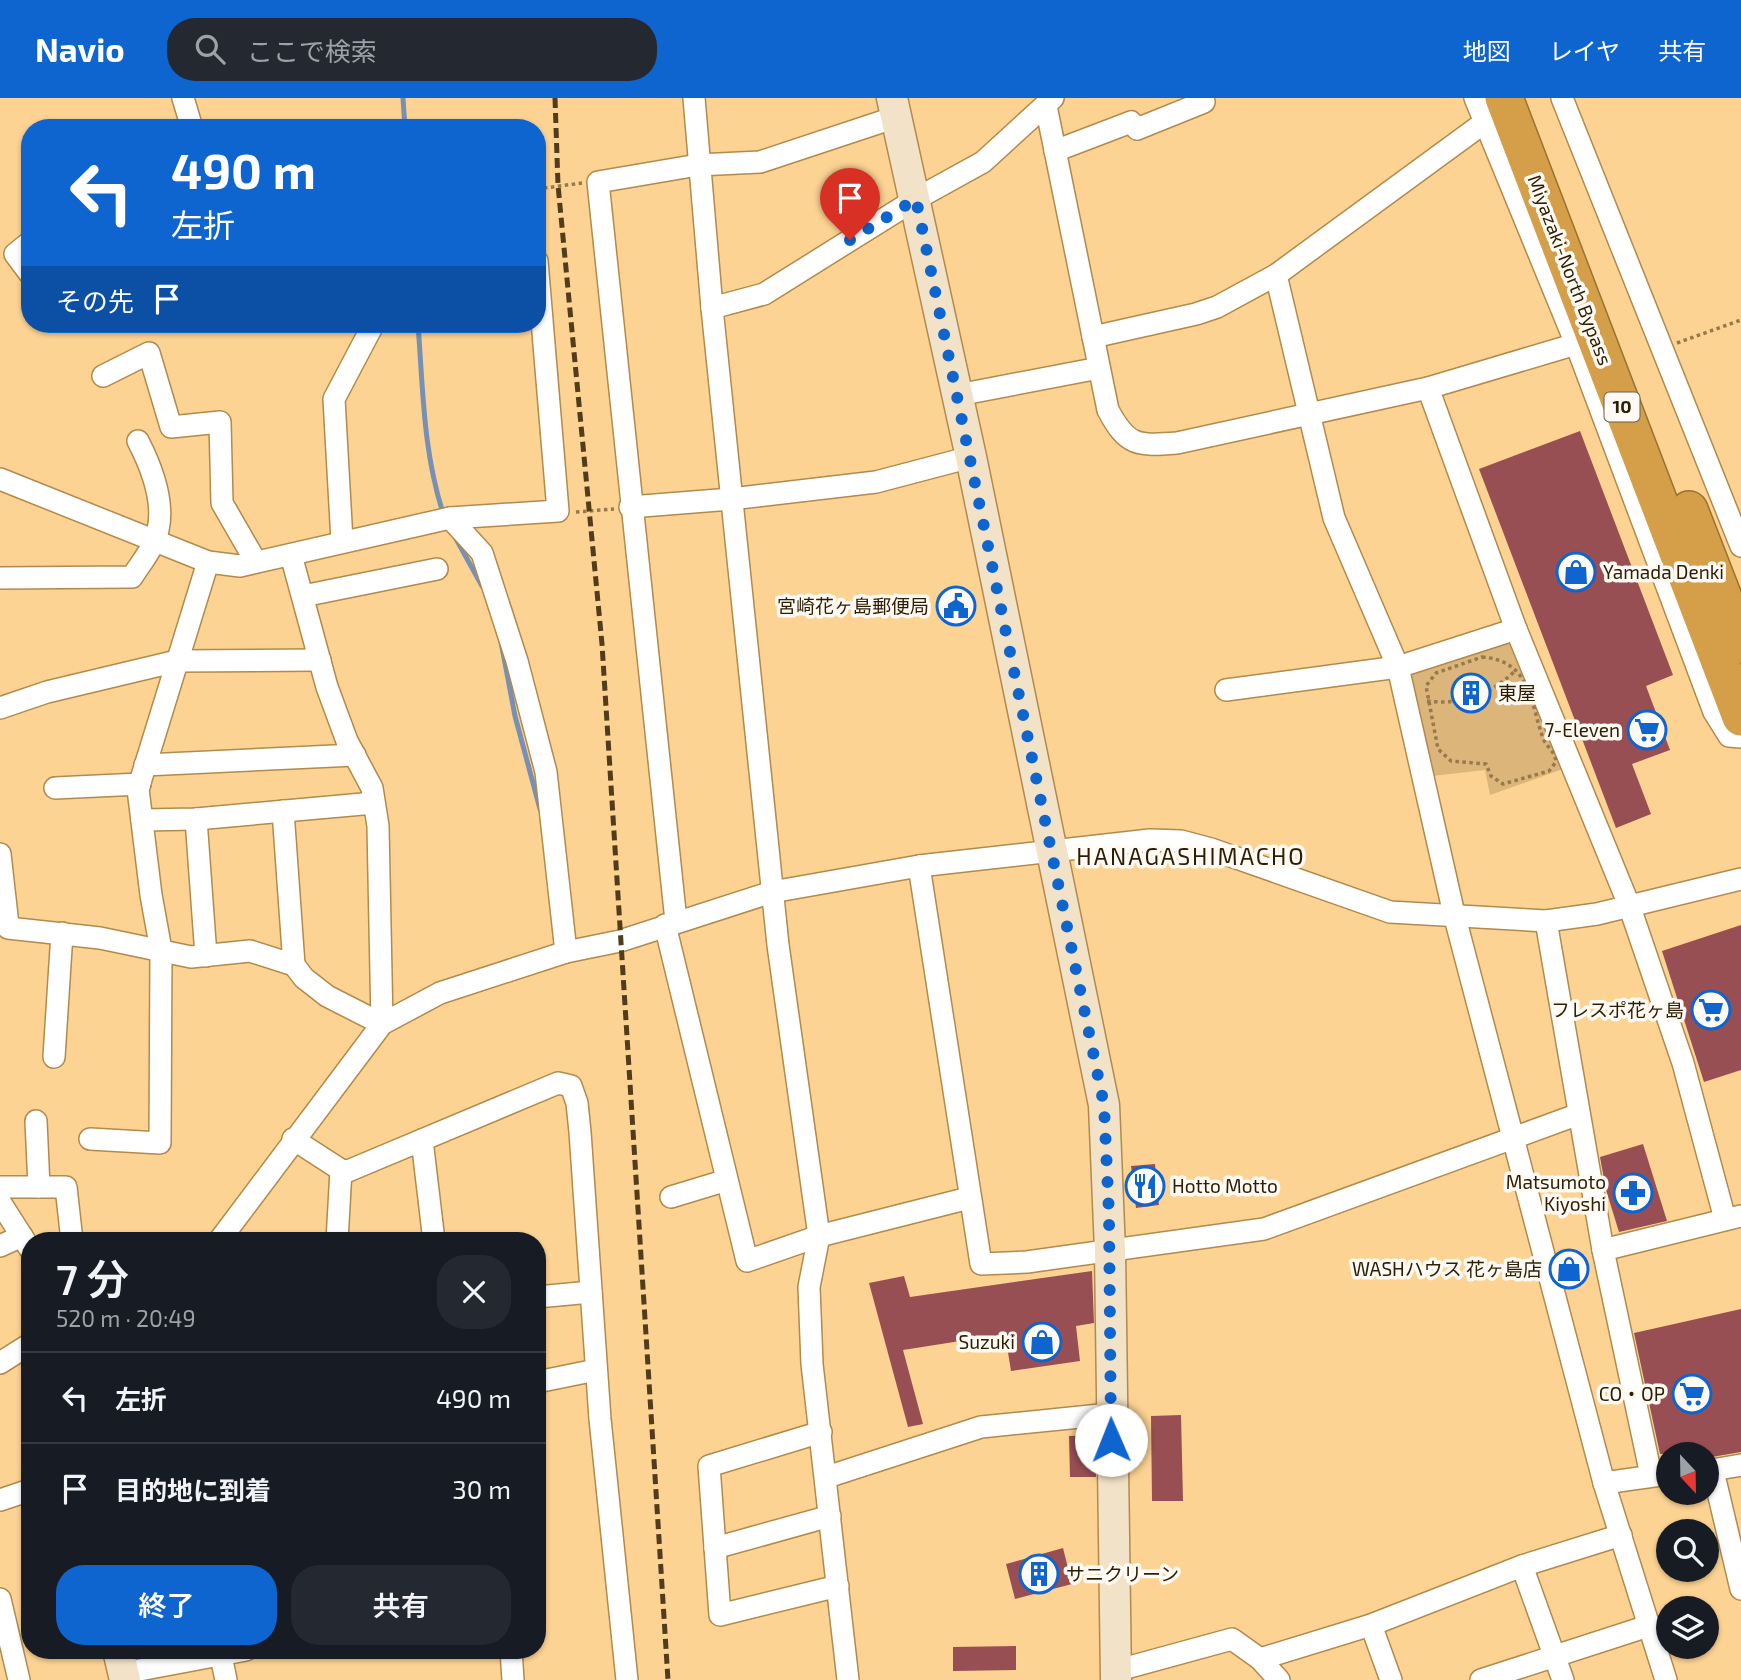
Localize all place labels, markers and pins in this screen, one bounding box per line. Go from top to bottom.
pin [820,168,880,240]
shop icon: Yamada Denki [1555,551,1597,593]
place label: Yamada Denki [1603,560,1724,583]
public building icon: 宮崎花ヶ島郵便局 [935,585,977,627]
place label: 宮崎花ヶ島郵便局 [777,594,929,617]
building icon: 東屋 [1450,672,1492,714]
place label: 東屋 [1498,681,1536,704]
supermarket icon: 7-Eleven [1626,709,1668,751]
place label: 7-Eleven [1545,718,1620,741]
supermarket icon: フレスポ花ヶ島 [1690,989,1732,1031]
place label: フレスポ花ヶ島 [1551,998,1684,1021]
restaurant icon: Hotto Motto [1124,1165,1166,1207]
place label: Matsumoto Kiyoshi [1506,1170,1606,1215]
pharmacy icon: Matsumoto Kiyoshi [1612,1172,1654,1214]
place label: Hotto Motto [1172,1174,1278,1197]
shop icon: WASHハウス 花ヶ島店 [1548,1248,1590,1290]
place label: WASHハウス 花ヶ島店 [1352,1257,1542,1280]
shop icon: Suzuki [1021,1321,1063,1363]
place label: Suzuki [959,1330,1015,1353]
supermarket icon: CO・OP [1671,1373,1713,1415]
place label: CO・OP [1599,1382,1665,1405]
building icon: サニクリーン [1018,1553,1060,1595]
place label: サニクリーン [1066,1562,1179,1585]

